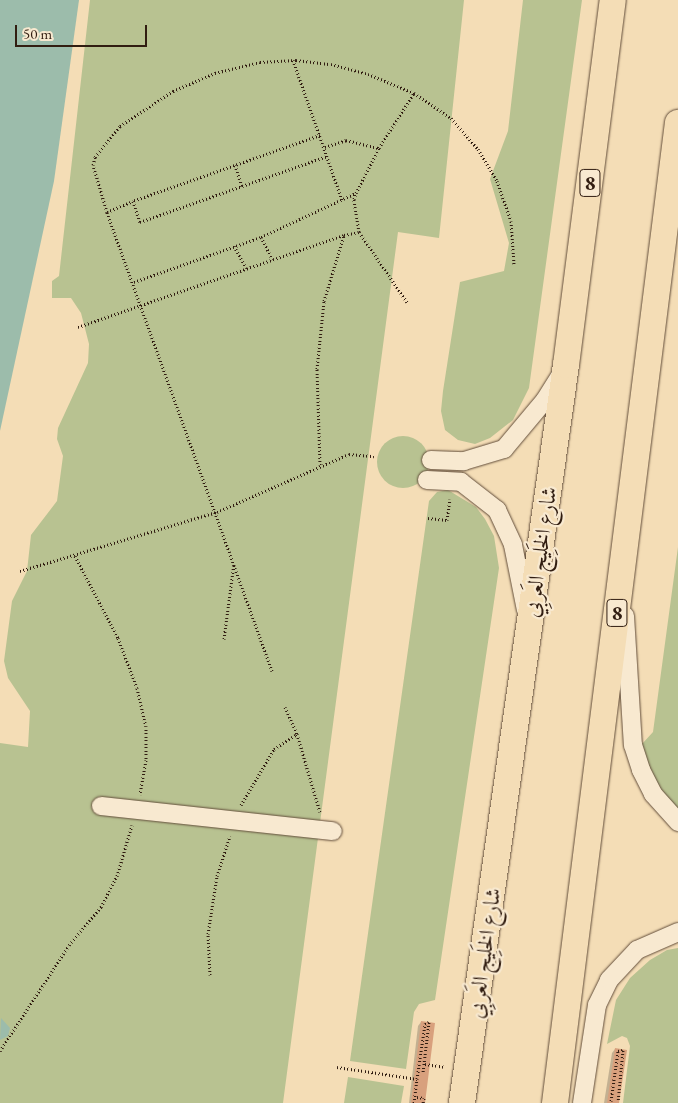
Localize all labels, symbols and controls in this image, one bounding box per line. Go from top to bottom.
scale bar [18,15,150,47]
text: 50 m [23,24,52,43]
road number: 8 [579,164,601,202]
street label: شارع الخَلِيج العَربِي [518,485,562,619]
road number: 8 [606,594,628,632]
street label: شارع الخَلِيج العَربِي [462,886,506,1020]

